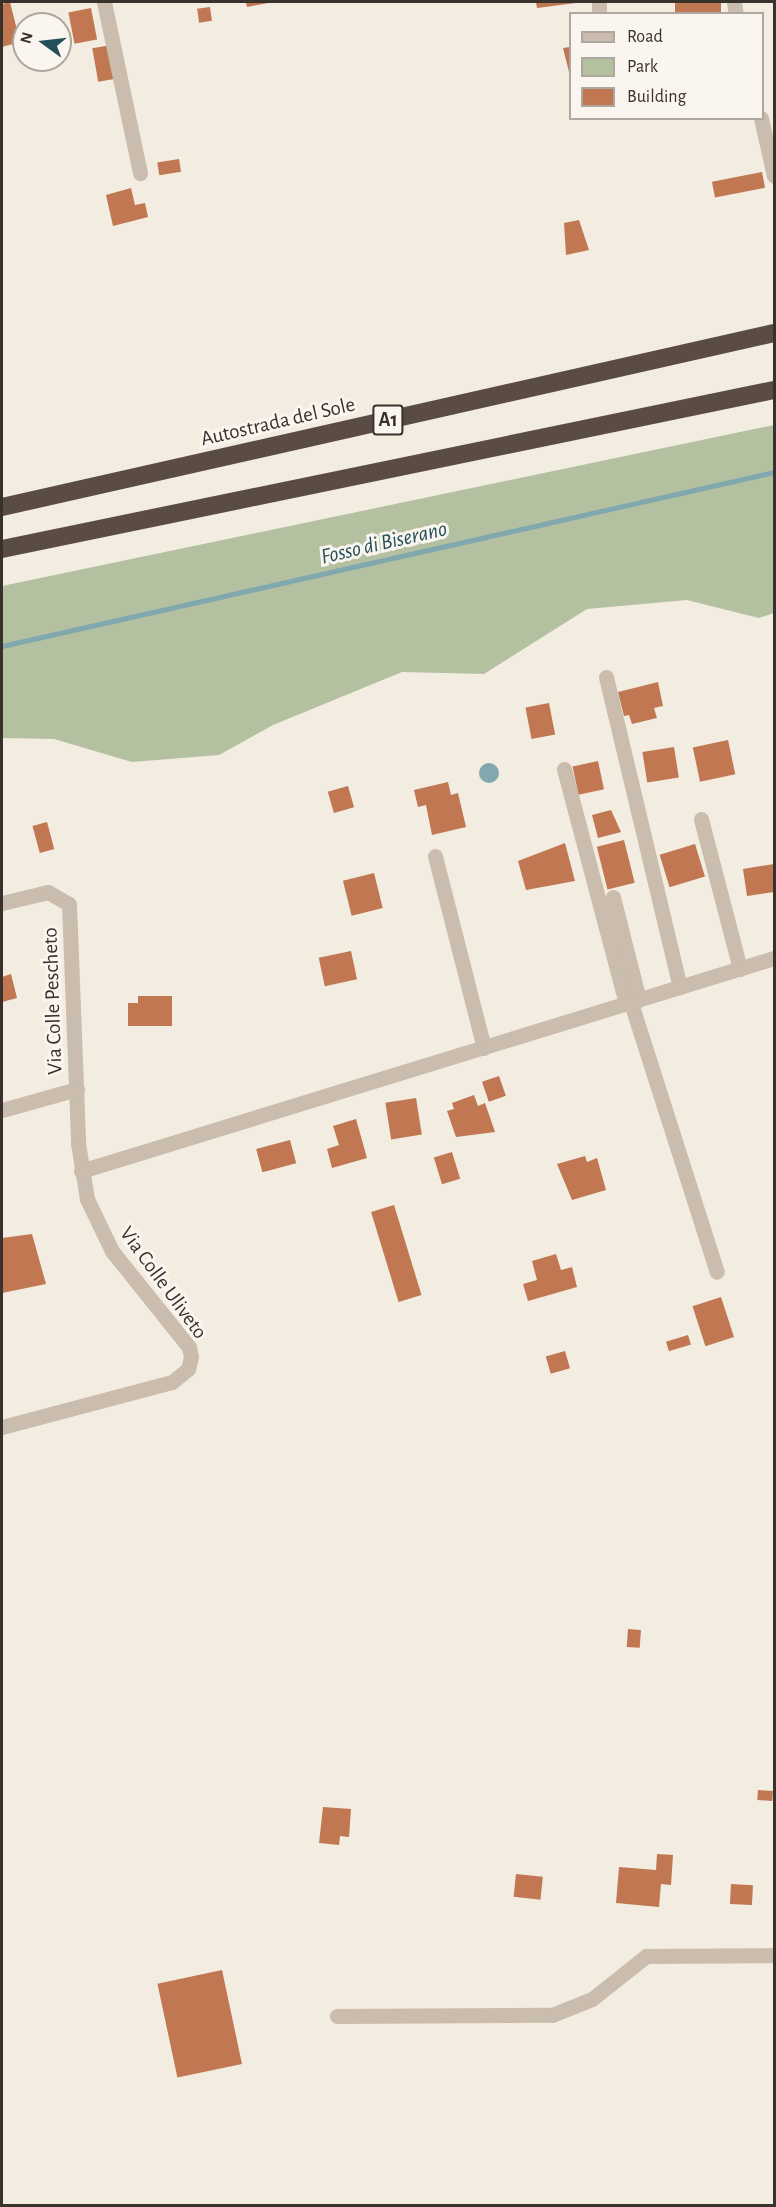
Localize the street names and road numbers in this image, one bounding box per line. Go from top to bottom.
street label: Autostrada del Sole [198,392,358,452]
road number: A1 [372,403,404,437]
street label: Via Colle Pescheto [38,927,68,1075]
street label: Via Colle Uliveto [114,1222,212,1344]

